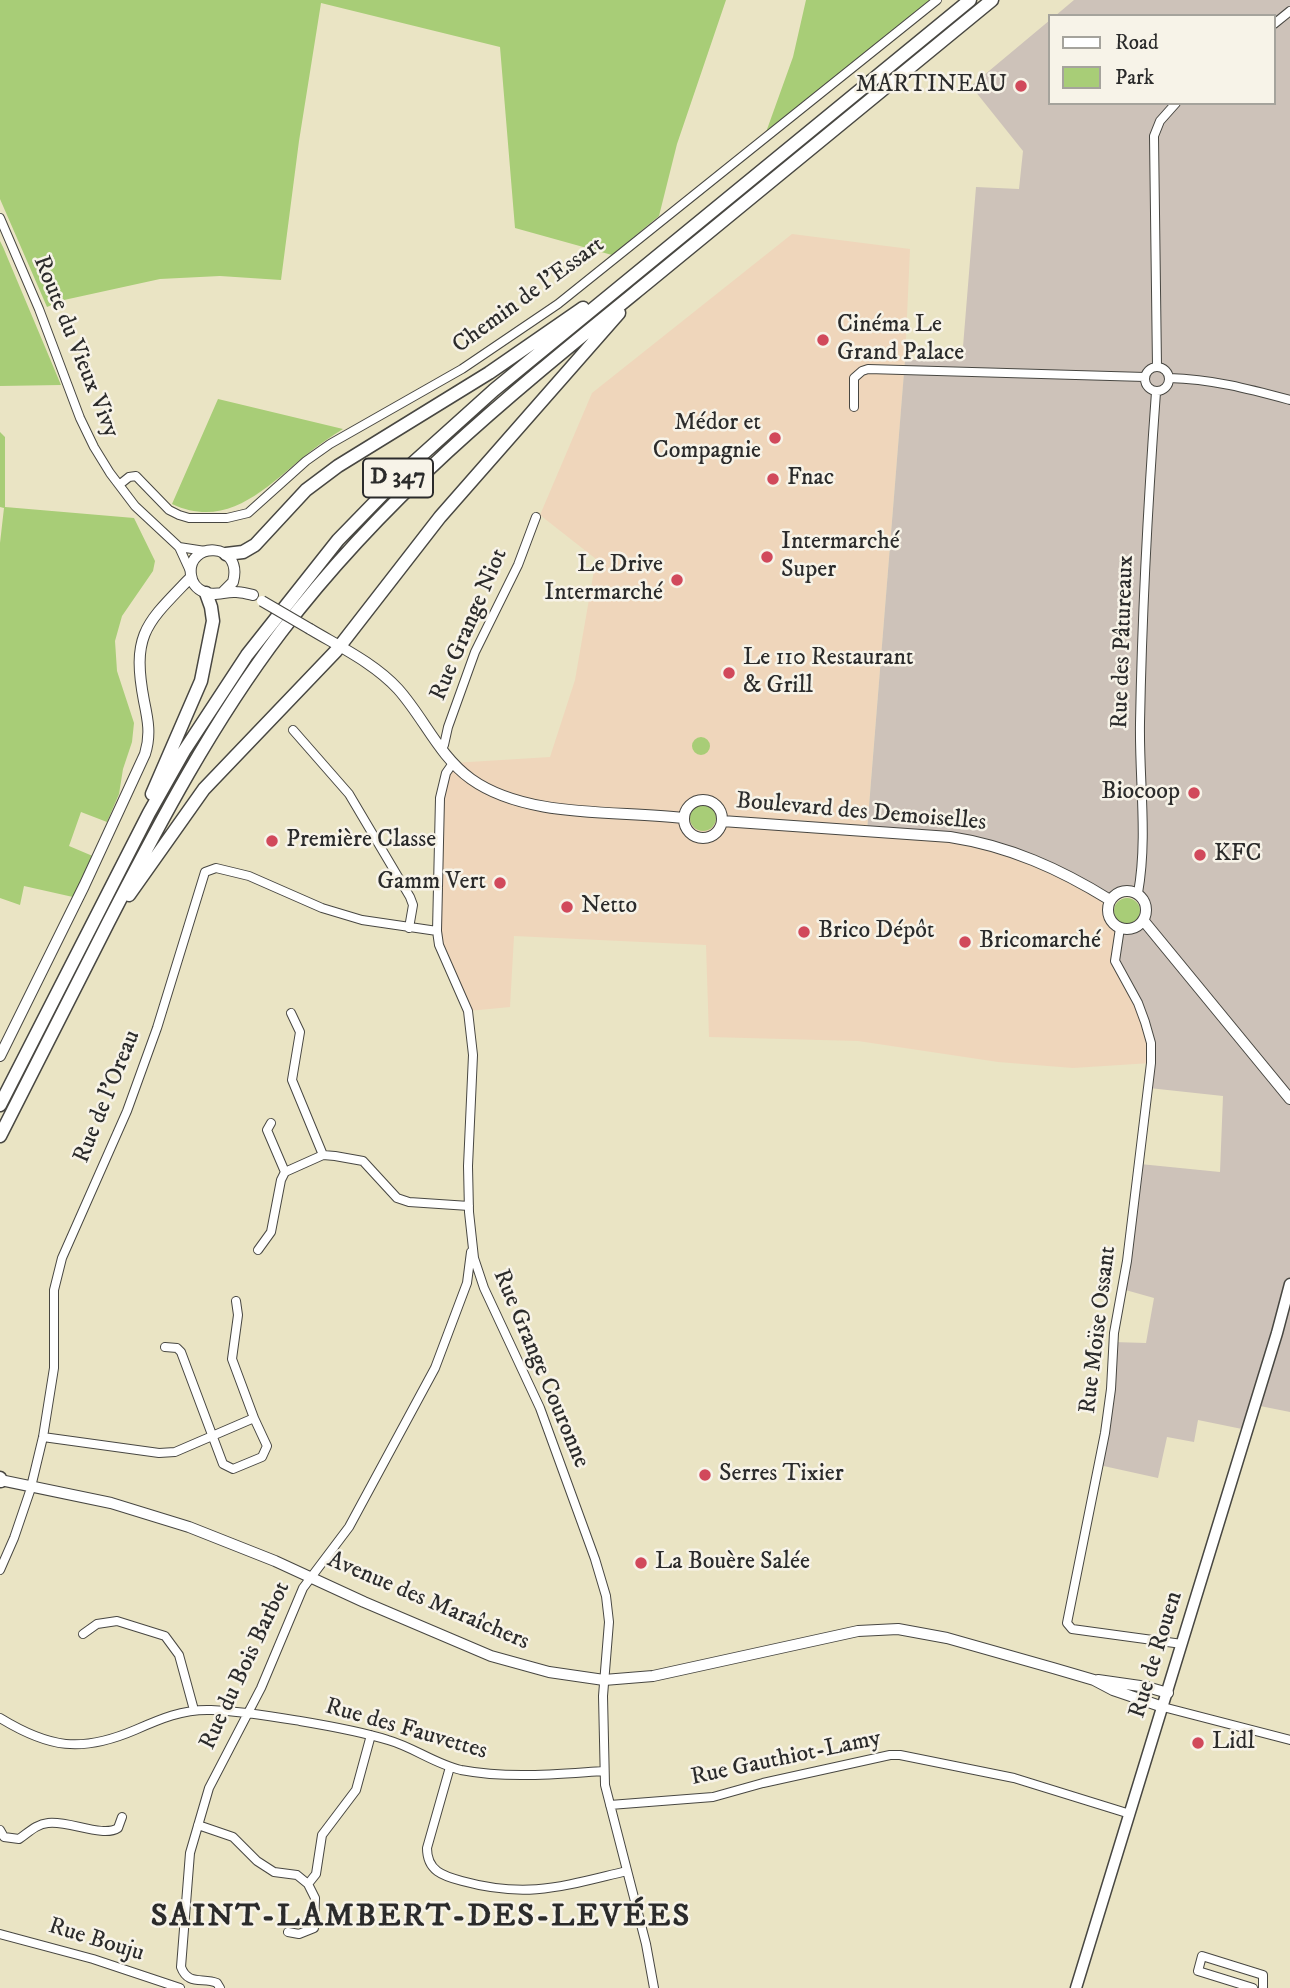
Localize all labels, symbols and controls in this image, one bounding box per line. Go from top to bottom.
legend [1048,14,1276,105]
text: Road [1115,30,1159,56]
text: Park [1115,65,1154,91]
place label: MARTINEAU [856,72,1007,100]
marker: MARTINEAU [1013,78,1029,94]
street label: Chemin de l'Essart [448,231,610,361]
street label: Route du Vieux Vivy [25,252,125,442]
place label: Cinéma Le Grand Palace [837,312,964,368]
marker: Cinéma Le Grand Palace [815,332,831,348]
place label: Médor et Compagnie [653,410,761,466]
marker: Médor et Compagnie [767,430,783,446]
road number: D 347 [363,458,433,498]
place label: Fnac [787,465,834,493]
marker: Fnac [765,471,781,487]
place label: Intermarché Super [781,529,900,585]
street label: Rue Grange Niot [425,545,515,705]
marker: Intermarché Super [759,549,775,565]
place label: Le Drive Intermarché [544,552,663,608]
street label: Rue des Pâtureaux [1107,555,1141,729]
marker: Le Drive Intermarché [669,572,685,588]
place label: Le 110 Restaurant & Grill [743,645,913,701]
marker: Le 110 Restaurant & Grill [721,665,737,681]
place label: Biocoop [1101,779,1180,807]
marker: Biocoop [1186,785,1202,801]
street label: Boulevard des Demoiselles [735,788,987,838]
place label: Première Classe [286,827,436,855]
marker: Première Classe [264,833,280,849]
place label: KFC [1214,841,1262,869]
marker: KFC [1192,847,1208,863]
place label: Gamm Vert [377,869,486,897]
marker: Gamm Vert [492,875,508,891]
place label: Netto [581,893,637,921]
marker: Netto [559,899,575,915]
place label: Brico Dépôt [818,918,935,946]
marker: Brico Dépôt [796,924,812,940]
place label: Bricomarché [979,928,1101,956]
marker: Bricomarché [957,934,973,950]
street label: Rue de l'Oreau [68,1026,148,1168]
street label: Rue Moïse Ossant [1074,1245,1124,1415]
street label: Rue Grange Couronne [485,1266,595,1472]
place label: Serres Tixier [719,1461,844,1489]
marker: Serres Tixier [697,1467,713,1483]
street label: Avenue des Maraîchers [323,1546,533,1658]
place label: La Bouère Salée [655,1549,810,1577]
marker: La Bouère Salée [633,1555,649,1571]
street label: Rue du Bois Barbot [194,1577,298,1755]
street label: Rue de Rouen [1124,1588,1190,1722]
street label: Rue des Fauvettes [322,1693,490,1767]
street label: Rue Gauthiot-Lamy [688,1725,884,1793]
place label: Lidl [1212,1729,1255,1757]
marker: Lidl [1190,1735,1206,1751]
district label: SAINT-LAMBERT-DES-LEVÉES [154,1899,688,1937]
street label: Rue Bouju [45,1913,147,1969]

